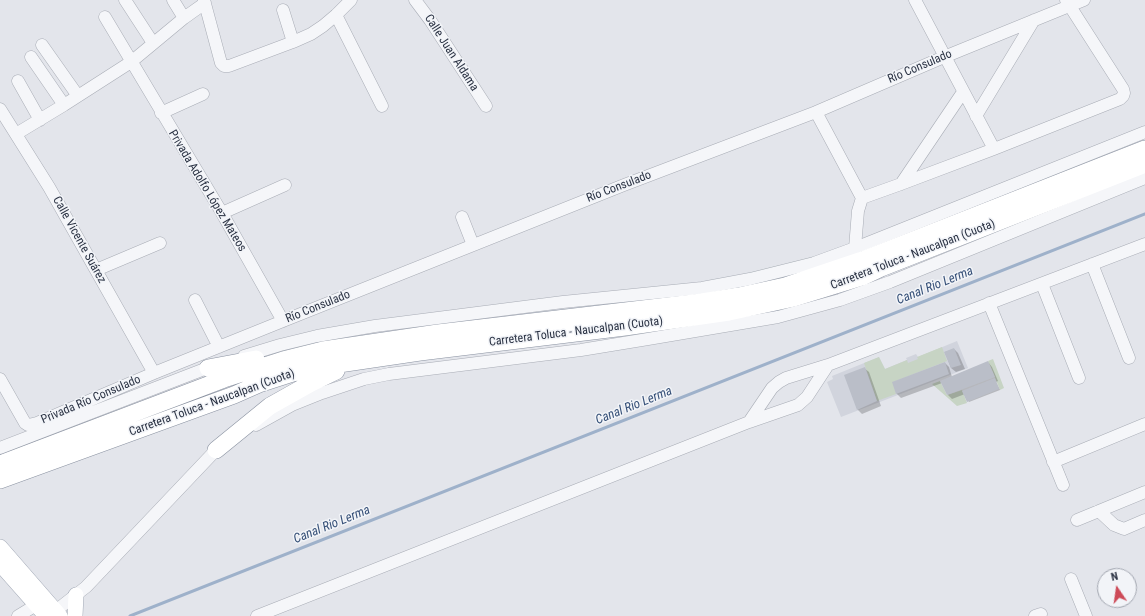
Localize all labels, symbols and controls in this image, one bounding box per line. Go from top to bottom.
street label: Calle Juan Aldama [421,12,481,94]
street label: Río Consulado [886,47,954,87]
street label: Privada Adolfo López Mateos [165,128,249,254]
street label: Río Consulado [585,168,653,206]
street label: Calle Vicente Suárez [49,194,109,286]
street label: Carretera Toluca - Naucalpan (Cuota) [829,217,997,293]
water label: Canal Rio Lerma [894,264,976,308]
street label: Río Consulado [284,288,352,326]
street label: Carretera Toluca - Naucalpan (Cuota) [488,314,664,350]
street label: Carretera Toluca - Naucalpan (Cuota) [127,366,297,440]
street label: Privada Río Consulado [39,373,143,427]
water label: Canal Rio Lerma [593,384,675,428]
water label: Canal Rio Lerma [291,503,373,547]
north arrow [1097,568,1137,608]
text: N [1110,570,1119,584]

